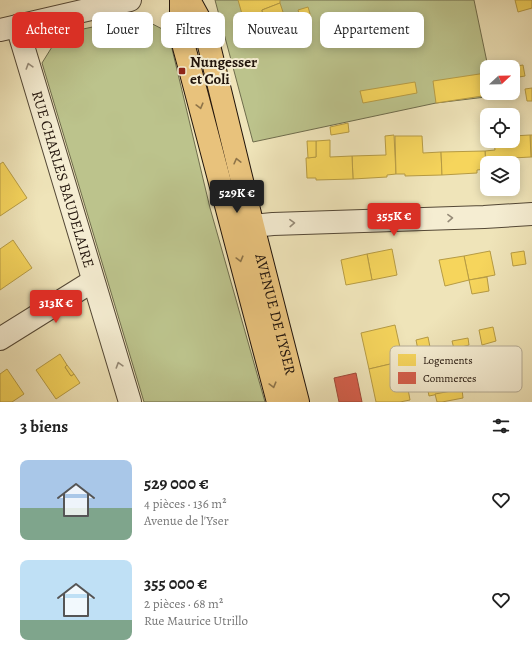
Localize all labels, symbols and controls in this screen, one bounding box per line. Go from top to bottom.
chip: Acheter [12,12,84,48]
chip: Louer [92,12,153,48]
chip: Filtres [161,12,225,48]
chip: Nouveau [233,12,312,48]
chip: Appartement [320,12,424,48]
place label: Nungesser et Coli [190,52,257,89]
north arrow [480,60,520,100]
map controls [480,60,520,196]
one-way arrow [25,62,34,69]
marker: Nungesser et Coli [177,66,187,76]
street label: RUE CHARLES BAUDELAIRE [27,88,99,270]
one-way arrow [195,103,204,110]
button: locate [480,108,520,148]
button: layers [480,156,520,196]
one-way arrow [234,157,242,164]
pin: 529K € [204,180,270,214]
text: 529K € [219,184,255,201]
pin: 355K € [361,203,427,237]
text: 355K € [377,207,411,224]
one-way arrow [447,214,453,222]
one-way arrow [289,219,295,227]
street label: AVENUE DE L'YSER [250,251,301,378]
one-way arrow [235,255,244,262]
pin: 313K € [23,290,89,324]
text: 313K € [39,294,73,311]
legend [390,346,522,392]
text: Logements [423,353,473,368]
one-way arrow [115,361,124,368]
text: Commerces [423,371,476,386]
one-way arrow [268,381,277,388]
text: 3 biens [20,415,68,438]
icon: filters [490,415,512,437]
text: 529 000 € [144,472,209,495]
icon: home [52,476,100,524]
icon: heart [490,489,512,511]
text: 4 pièces · 136 m² [144,495,226,512]
text: Avenue de l'Yser [144,512,229,529]
text: 355 000 € [144,572,207,595]
icon: home [52,576,100,624]
icon: heart [490,589,512,611]
text: 2 pièces · 68 m² [144,595,223,612]
text: Rue Maurice Utrillo [144,612,248,629]

